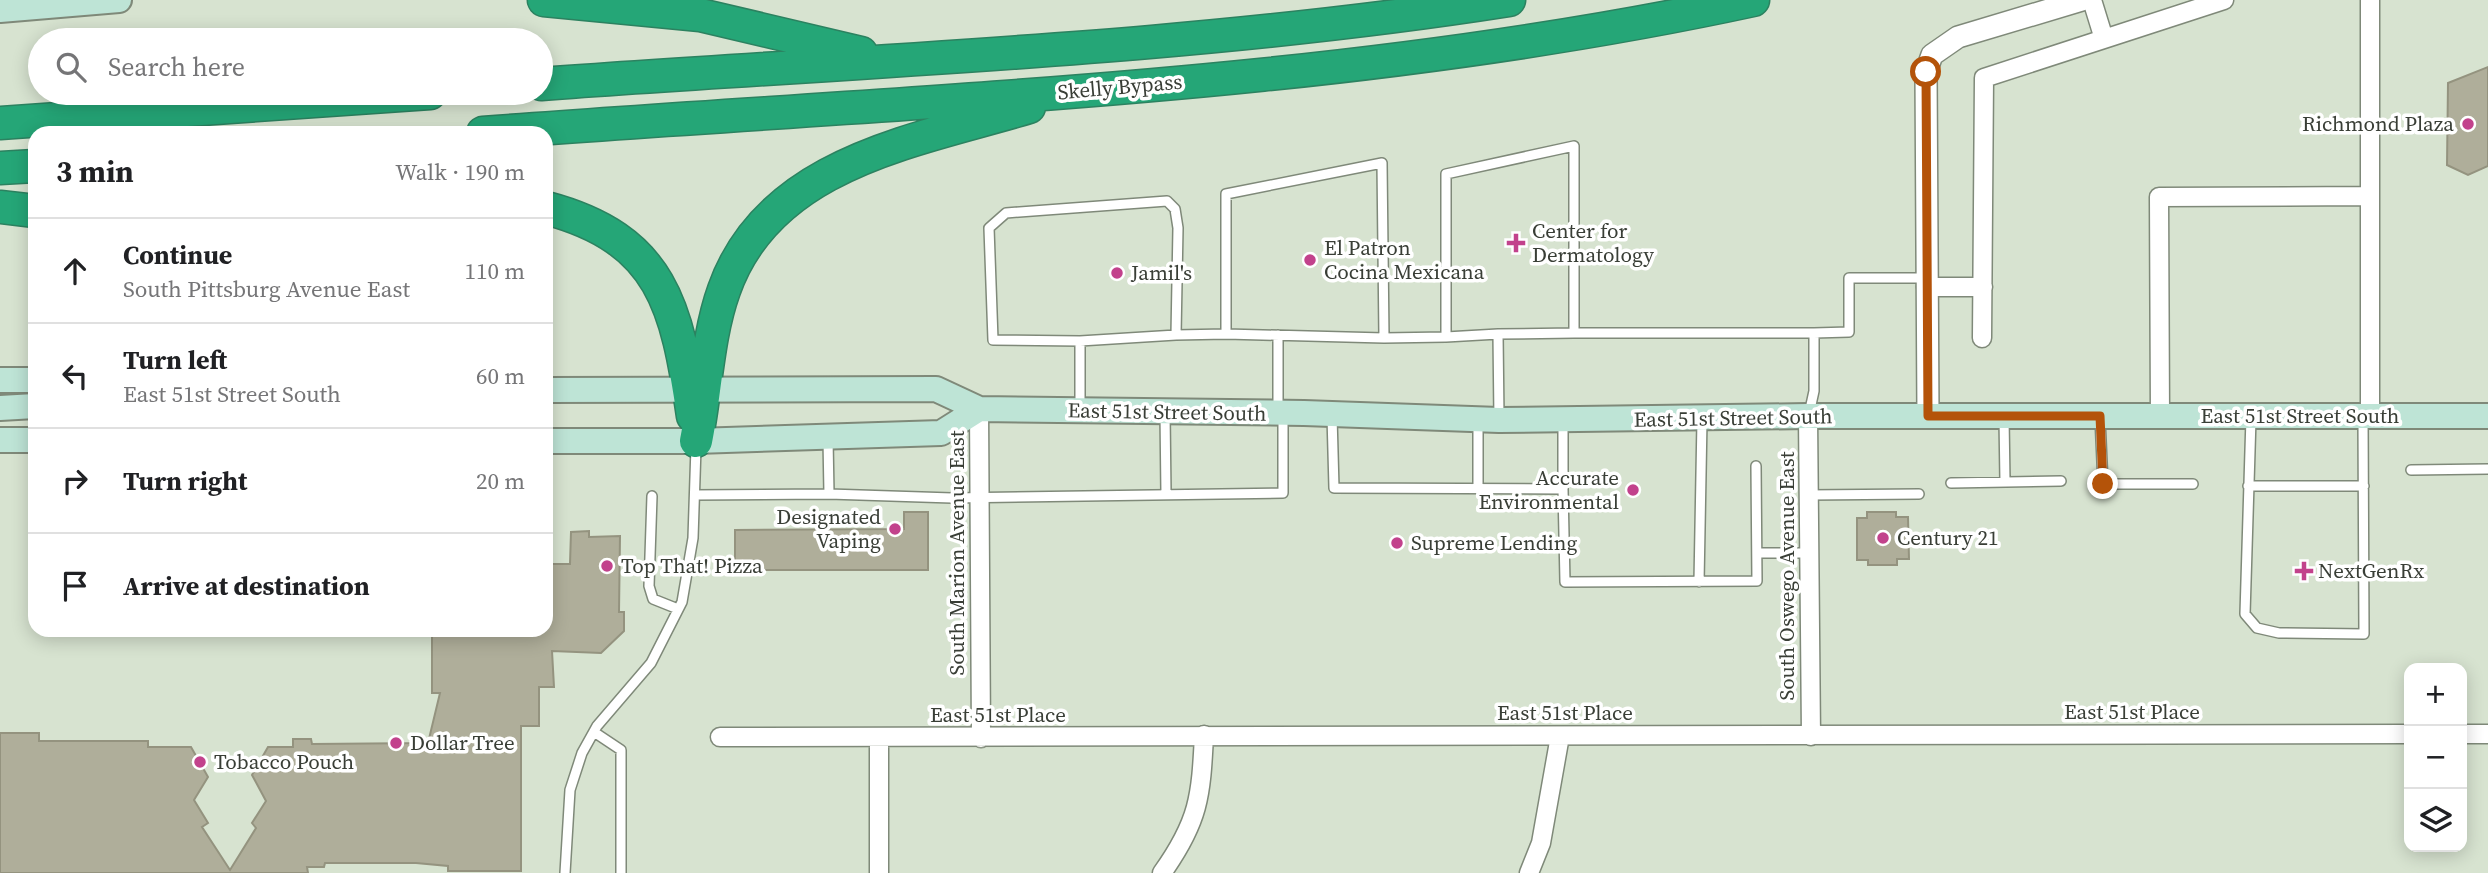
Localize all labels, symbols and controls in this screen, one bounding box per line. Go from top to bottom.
search box [28,28,553,105]
icon: search [52,48,90,86]
text: Search here [108,49,245,85]
route start [1910,56,1941,87]
street label: Skelly Bypass [1056,67,1183,106]
place label: Richmond Plaza [2302,109,2454,138]
marker: Richmond Plaza [2460,116,2476,132]
text: 3 min [56,151,134,192]
text: Walk · 190 m [395,156,525,188]
place label: Center for Dermatology [1532,216,1654,269]
place label: El Patron Cocina Mexicana [1324,233,1485,286]
marker: Center for Dermatology [1506,233,1526,253]
text: Continue [123,237,232,273]
icon: ahead [56,252,94,290]
marker: El Patron Cocina Mexicana [1302,252,1318,268]
text: 110 m [464,255,525,287]
place label: Jamil's [1130,258,1192,287]
marker: Jamil's [1109,265,1125,281]
text: South Pittsburg Avenue East [123,273,410,305]
text: Turn left [123,342,227,378]
icon: left [56,357,94,395]
text: 60 m [476,360,525,392]
text: East 51st Street South [123,378,341,410]
street label: East 51st Street South [1067,395,1267,428]
street label: East 51st Street South [1633,401,1833,434]
street label: East 51st Street South [2201,401,2399,430]
street label: South Marion Avenue East [942,430,971,676]
street label: South Oswego Avenue East [1772,451,1801,701]
icon: right [56,462,94,500]
text: Turn right [123,463,247,499]
place label: Accurate Environmental [1478,463,1619,516]
text: 20 m [476,465,525,497]
route end [2087,468,2118,499]
marker: Accurate Environmental [1625,482,1641,498]
place label: Designated Vaping [776,502,881,555]
marker: Designated Vaping [887,521,903,537]
place label: Century 21 [1897,523,1998,552]
place label: Supreme Lending [1411,528,1578,557]
marker: Century 21 [1875,530,1891,546]
marker: Supreme Lending [1389,535,1405,551]
place label: Top That! Pizza [621,551,763,580]
place label: NextGenRx [2318,556,2424,585]
marker: Top That! Pizza [599,558,615,574]
marker: NextGenRx [2296,563,2312,579]
icon: arrive [56,567,94,605]
text: Arrive at destination [123,568,370,604]
map controls [2404,663,2467,852]
button: + [2404,663,2467,726]
street label: East 51st Place [2064,697,2200,726]
street label: East 51st Place [1497,698,1633,727]
street label: East 51st Place [930,700,1066,729]
button: − [2404,726,2467,789]
place label: Dollar Tree [410,728,515,757]
marker: Dollar Tree [388,735,404,751]
place label: Tobacco Pouch [214,747,354,776]
marker: Tobacco Pouch [192,754,208,770]
button: layers [2404,789,2467,852]

